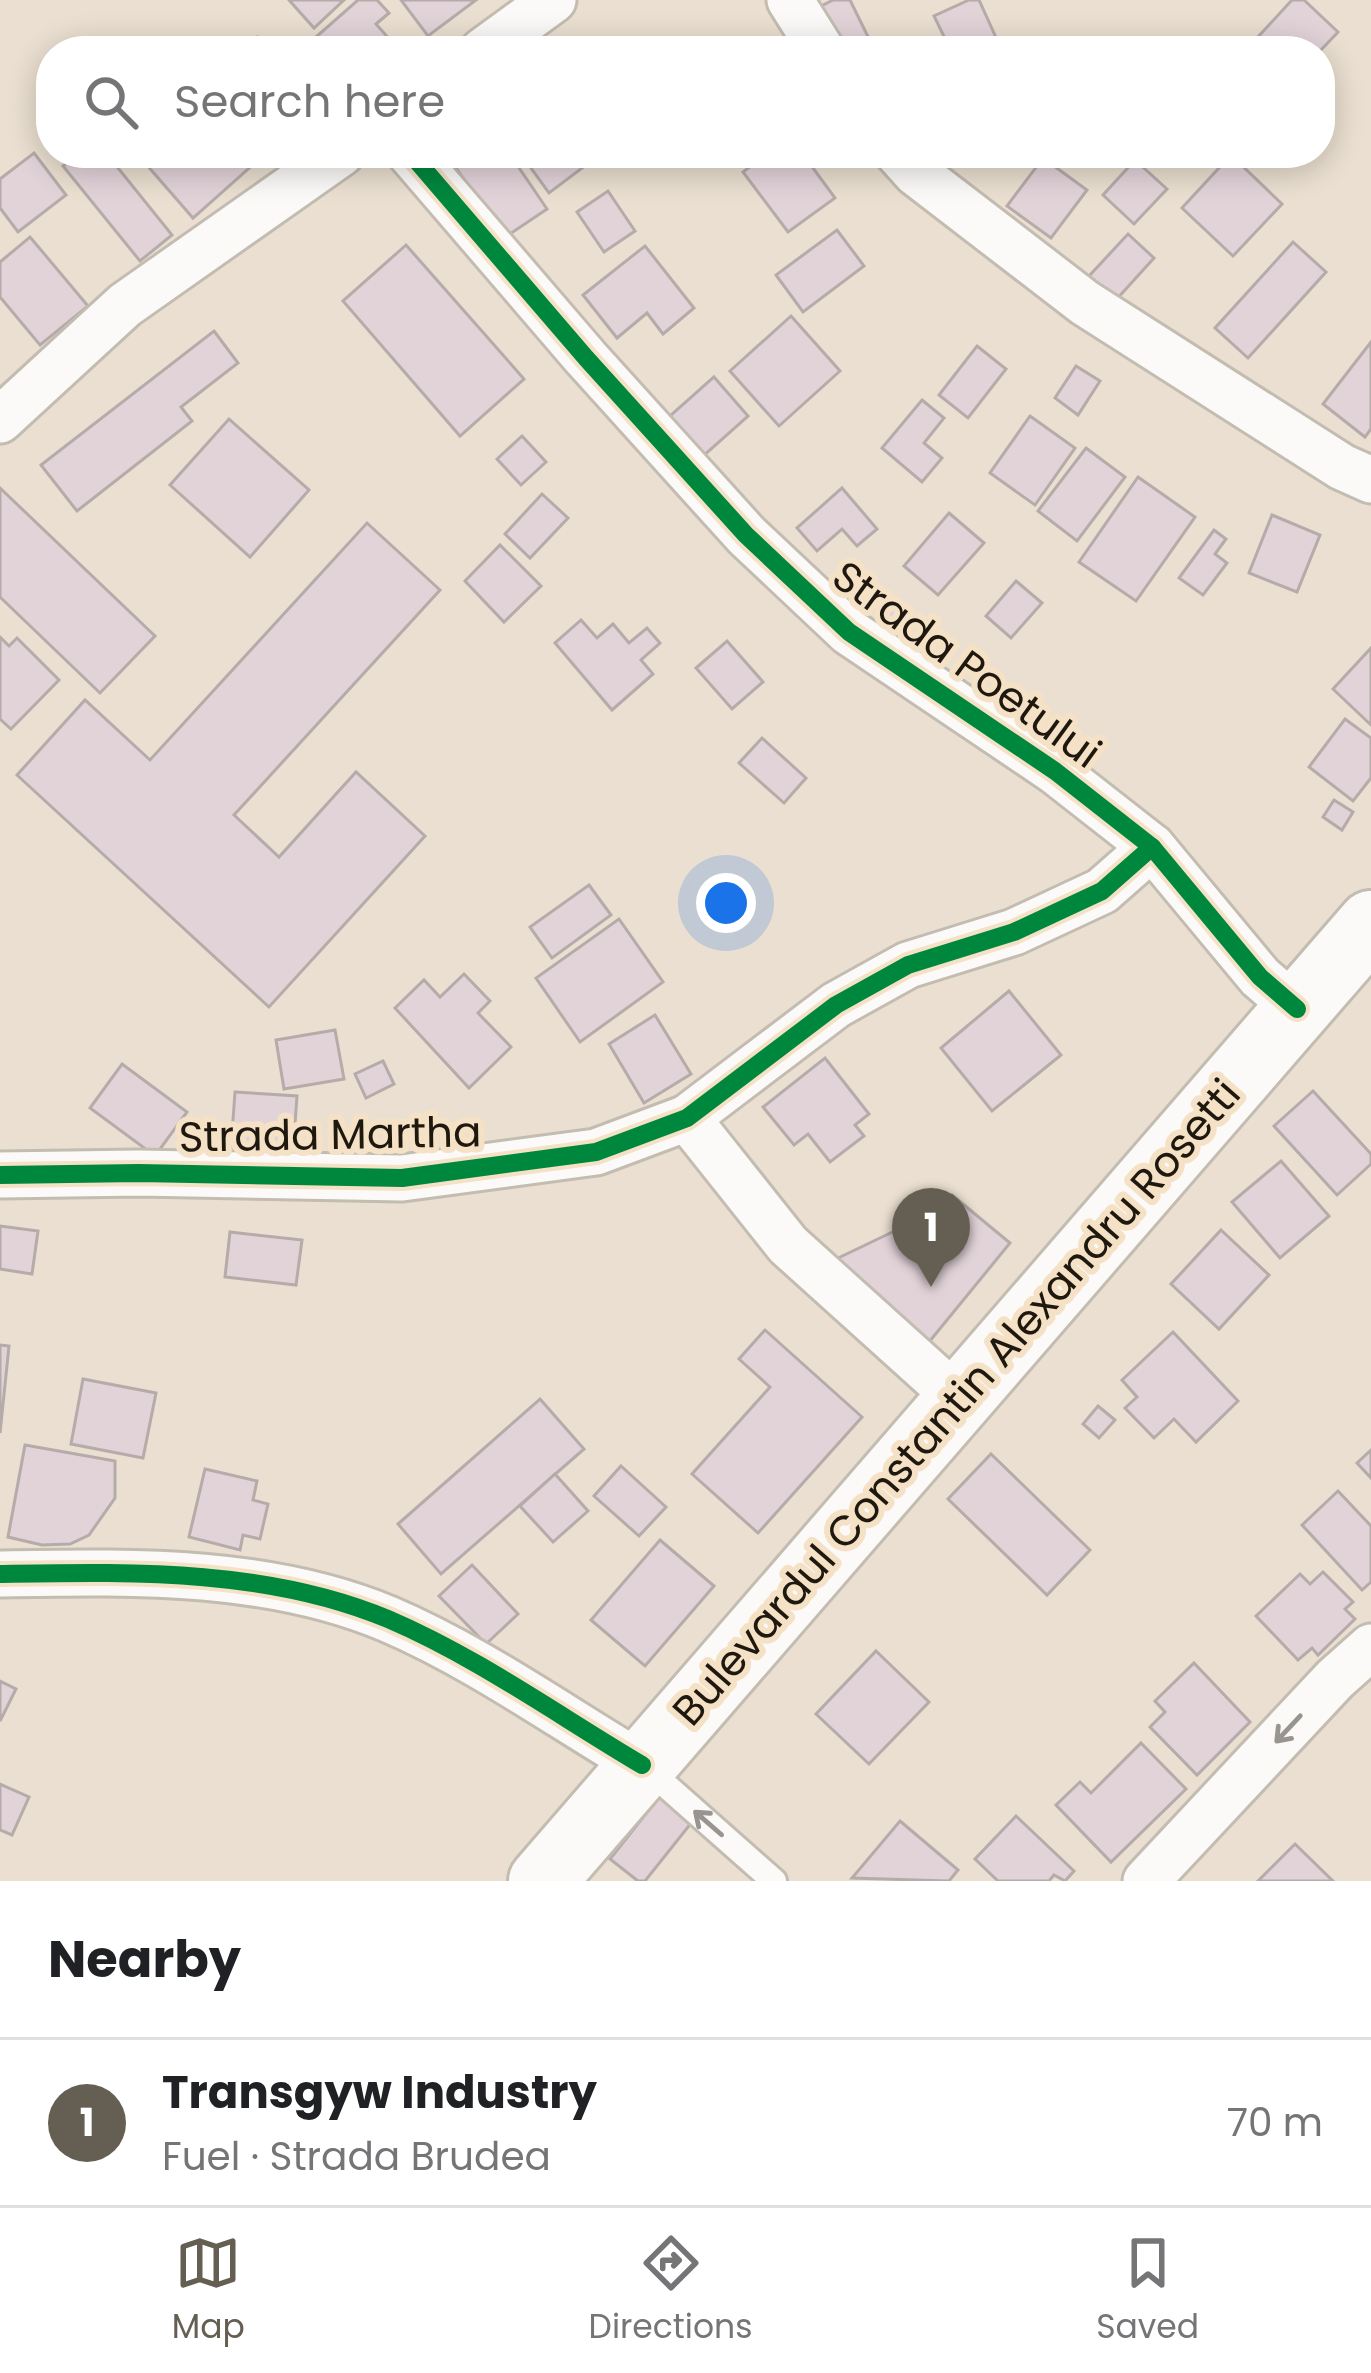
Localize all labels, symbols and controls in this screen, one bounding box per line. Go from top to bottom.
search box [36,36,1335,168]
icon: search [78,69,144,135]
text: Search here [174,70,445,133]
street label: Strada Poetului [820,547,1113,782]
your location [696,873,756,933]
street label: Bulevardul Constantin Alexandru Rosetti [659,1066,1254,1738]
street label: Strada Martha [178,1102,482,1167]
pin: 1 [892,1188,970,1287]
one-way arrow [1275,1714,1303,1744]
one-way arrow [693,1810,724,1837]
text: Nearby [48,1923,241,1995]
text: Transgyw Industry [162,2061,597,2124]
text: 1 [80,2095,94,2150]
text: 70 m [1227,2095,1323,2150]
text: Fuel · Strada Brudea [162,2129,551,2184]
tab: Map [172,2230,245,2352]
tab: Directions [589,2230,752,2352]
tab: Saved [1096,2230,1199,2352]

